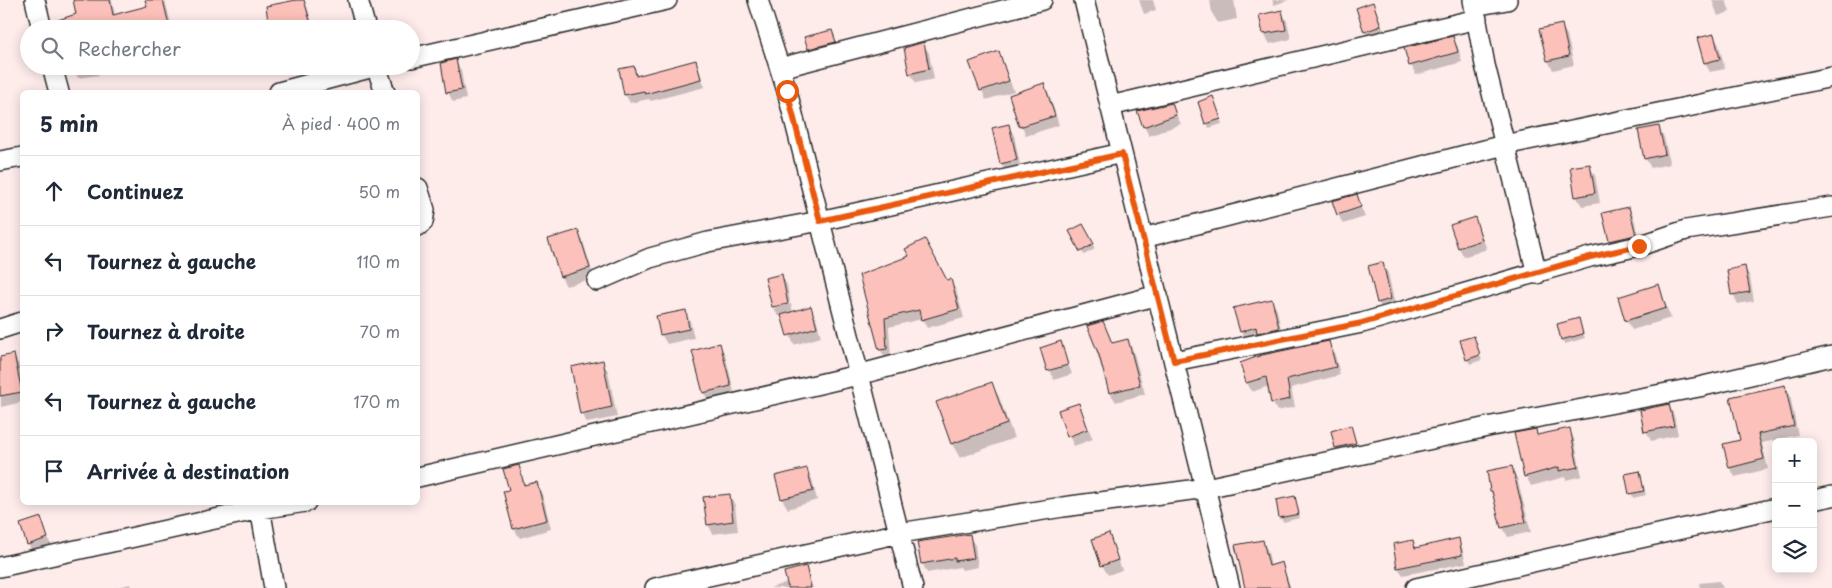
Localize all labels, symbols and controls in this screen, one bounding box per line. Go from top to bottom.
search box [20,20,420,75]
icon: search [38,34,66,62]
text: Rechercher [78,34,181,62]
route start [776,80,799,103]
text: 5 min [40,107,98,139]
text: À pied · 400 m [282,111,400,135]
icon: ahead [40,177,68,205]
text: Continuez [87,177,184,205]
text: 50 m [359,179,400,203]
route end [1628,235,1651,258]
icon: left [40,247,68,275]
text: Tournez à gauche [87,247,256,275]
text: 110 m [357,249,400,273]
icon: right [40,317,68,345]
text: Tournez à droite [87,317,245,345]
text: 70 m [360,319,400,343]
icon: left [40,387,68,415]
text: Tournez à gauche [87,387,256,415]
text: 170 m [354,389,400,413]
map controls [1772,438,1817,573]
button: + [1772,438,1817,483]
icon: arrive [40,457,68,485]
text: Arrivée à destination [87,457,290,485]
button: − [1772,483,1817,528]
button: layers [1772,528,1817,573]

